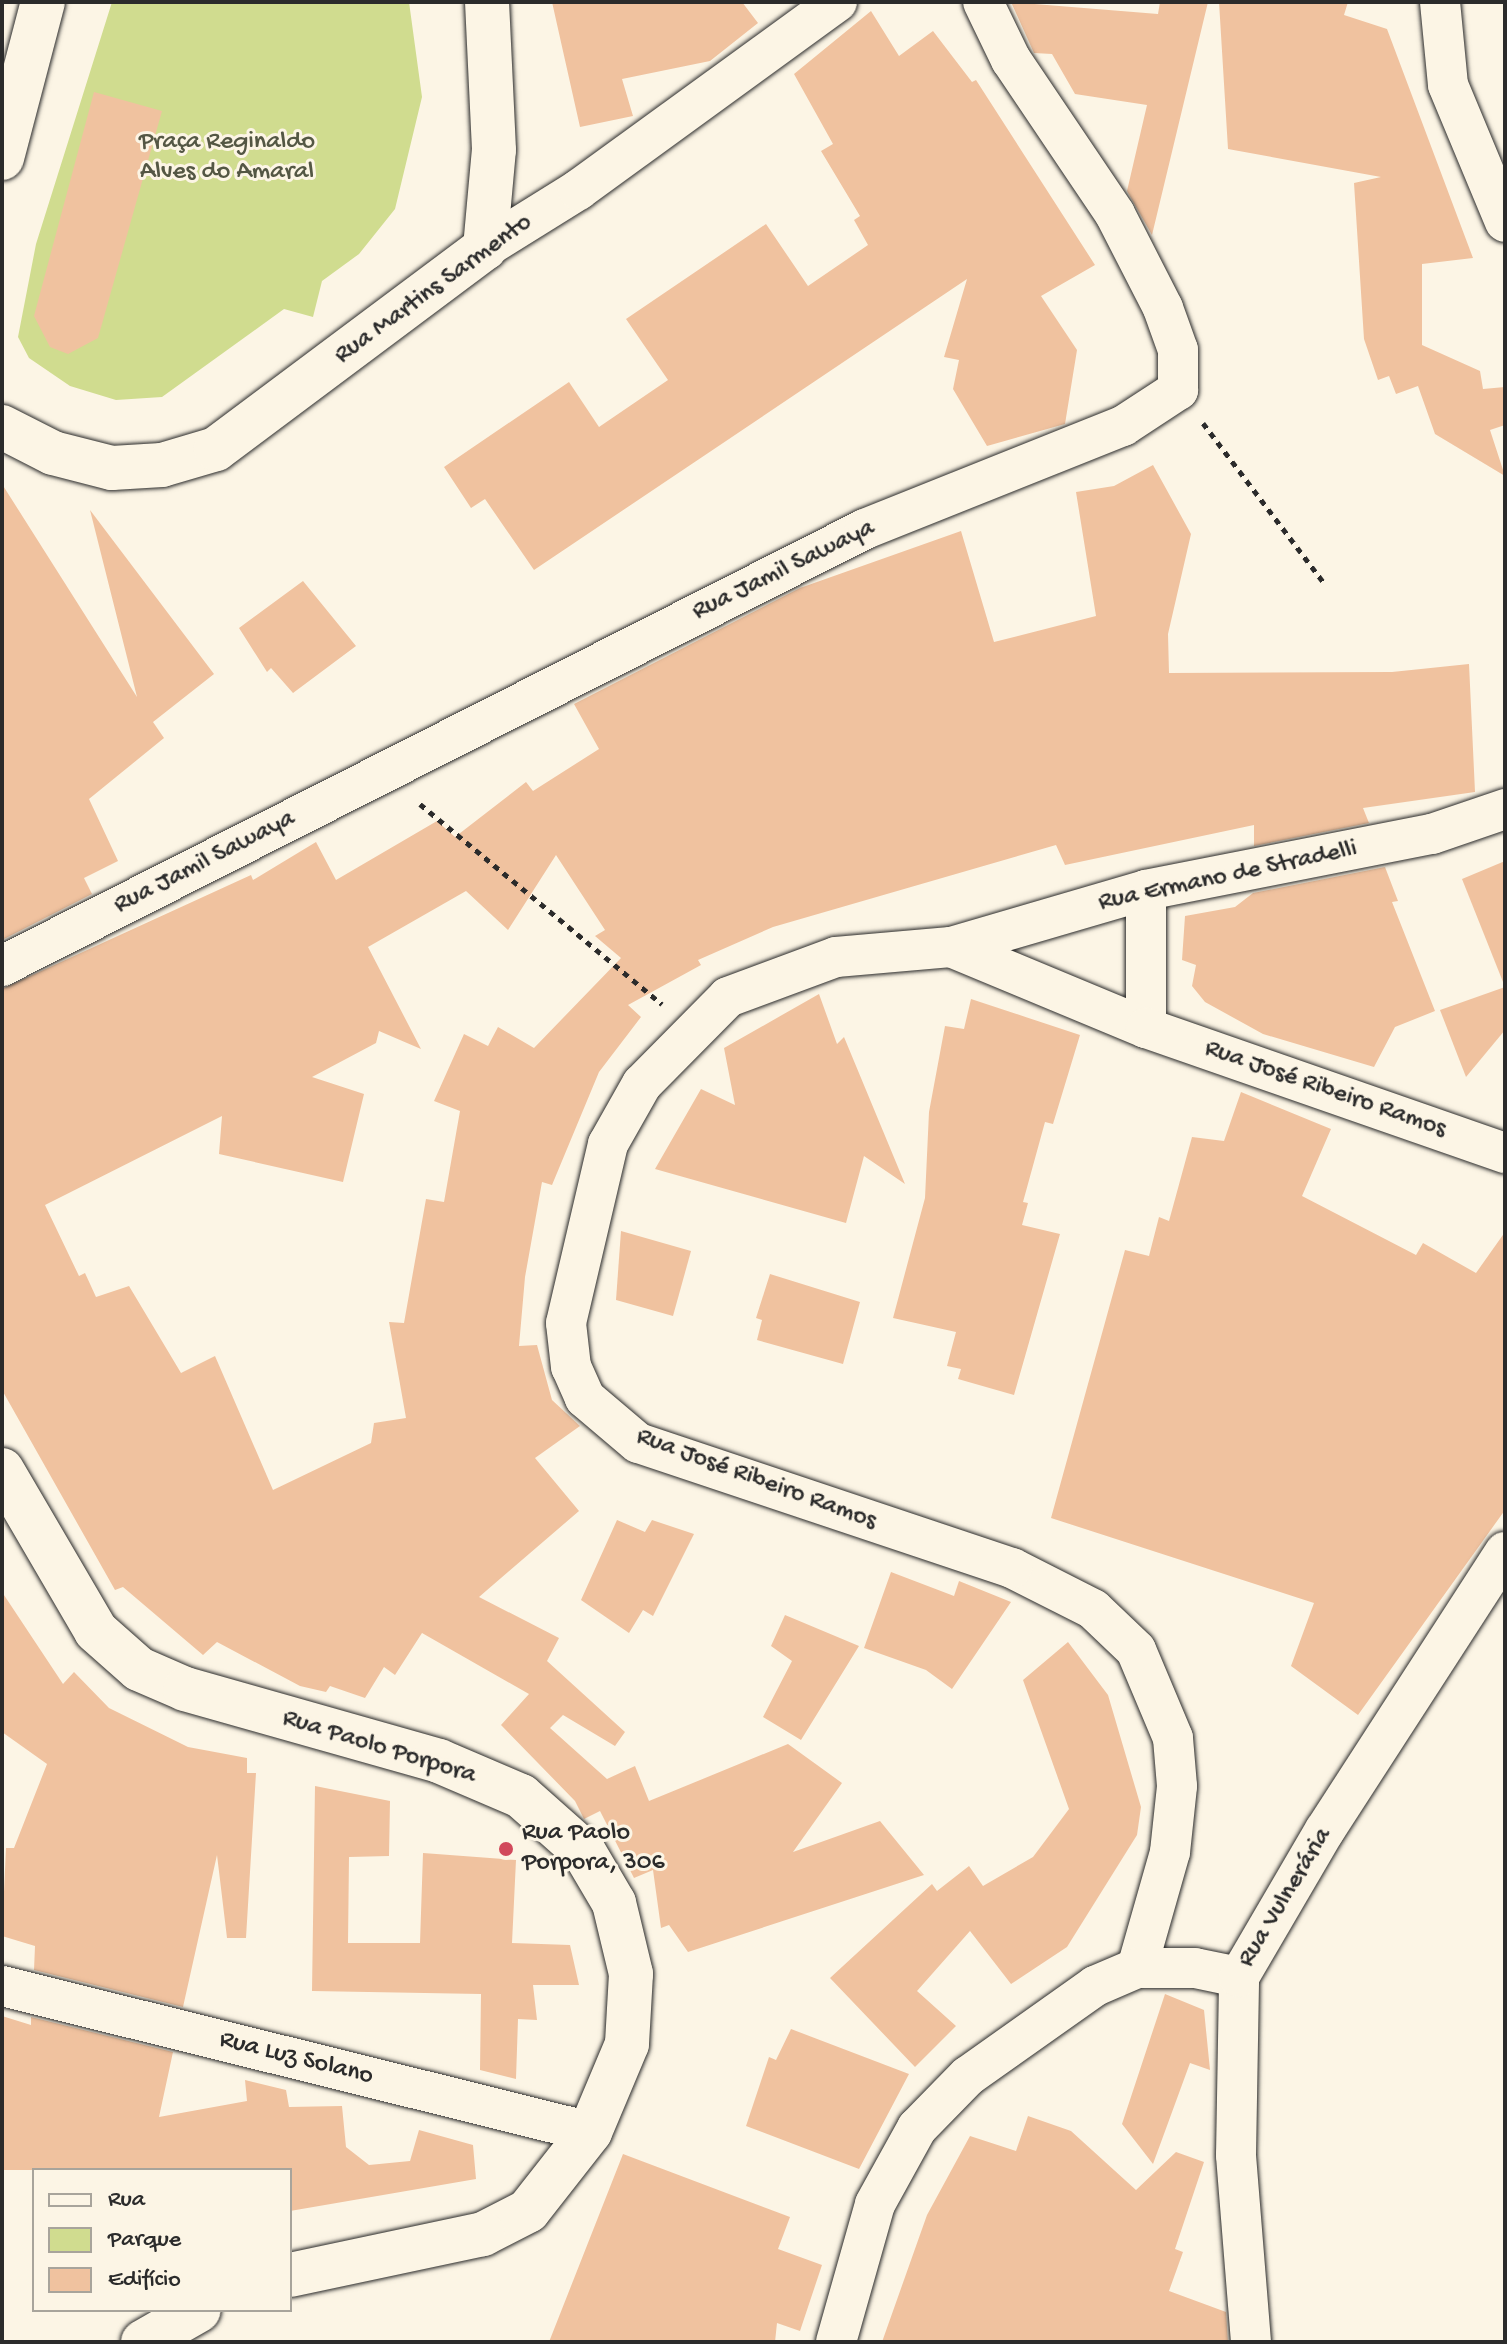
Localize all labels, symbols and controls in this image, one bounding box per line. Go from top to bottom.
park label: Praça Reginaldo Alves do Amaral [139,127,315,188]
street label: Rua Martins Sarmento [329,208,539,372]
street label: Rua Jamil Sawaya [688,513,880,629]
street label: Rua Jamil Sawaya [109,804,301,922]
street label: Rua Ermano de Stradelli [1096,834,1360,920]
street label: Rua José Ribeiro Ramos [1200,1034,1450,1146]
street label: Rua José Ribeiro Ramos [632,1422,880,1538]
street label: Rua Paolo Porpora [278,1704,480,1792]
place label: Rua Paolo Porpora, 306 [522,1818,665,1880]
street label: Rua Vulnerária [1232,1822,1340,1974]
marker: Rua Paolo Porpora, 306 [497,1840,515,1858]
street label: Rua Luz Solano [216,2025,376,2093]
legend [32,2168,292,2312]
text: Rua [108,2186,145,2215]
text: Parque [108,2226,181,2255]
text: Edifício [108,2266,181,2295]

